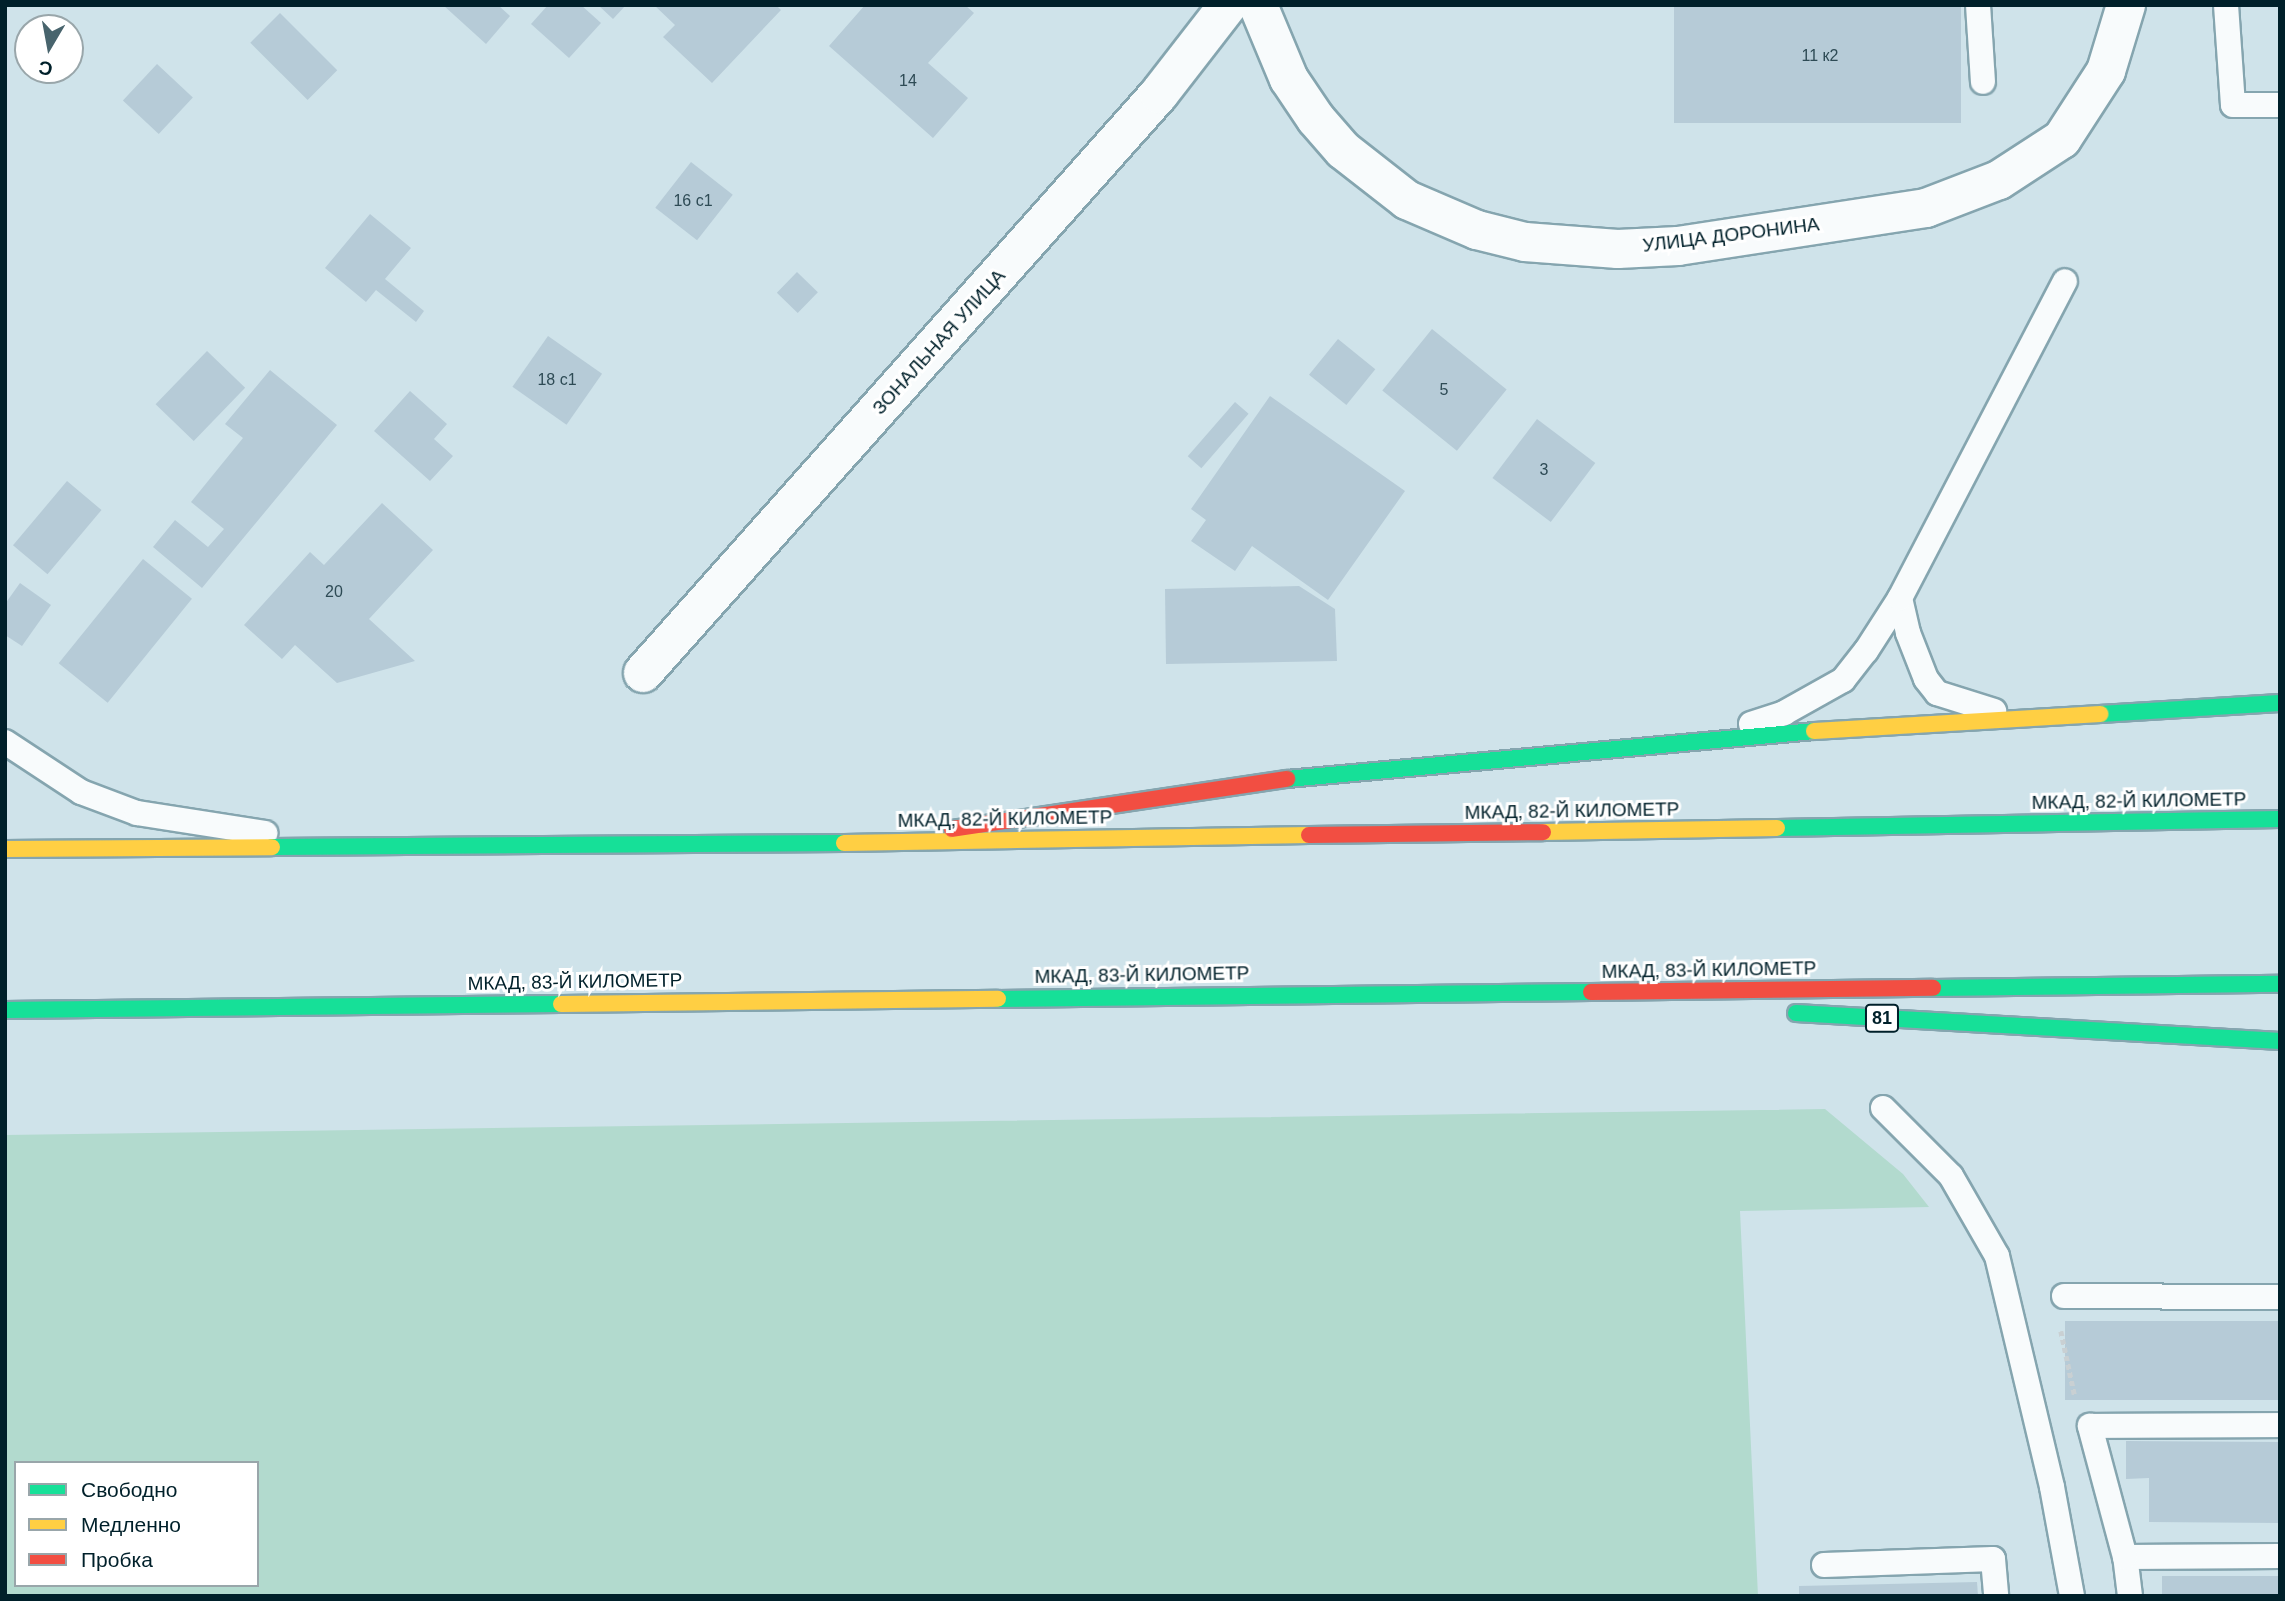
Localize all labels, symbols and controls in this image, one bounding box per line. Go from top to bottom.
north arrow [14,14,84,84]
house number: 11 к2 [1802,46,1838,66]
text: С [37,57,54,80]
house number: 14 [899,71,917,91]
house number: 16 с1 [673,191,713,211]
street label: УЛИЦА ДОРОНИНА [1641,213,1821,257]
street label: ЗОНАЛЬНАЯ УЛИЦА [868,265,1010,419]
house number: 18 с1 [537,370,577,390]
house number: 5 [1440,380,1448,400]
house number: 3 [1540,460,1548,480]
house number: 20 [325,582,343,602]
street label: МКАД, 82-Й КИЛОМЕТР [2031,788,2247,814]
street label: МКАД, 82-Й КИЛОМЕТР [1464,798,1680,824]
street label: МКАД, 82-Й КИЛОМЕТР [897,806,1113,832]
street label: МКАД, 83-Й КИЛОМЕТР [1601,957,1817,983]
street label: МКАД, 83-Й КИЛОМЕТР [1034,962,1250,988]
street label: МКАД, 83-Й КИЛОМЕТР [467,969,683,995]
road number: 81 [1864,1003,1899,1032]
legend [14,1461,259,1587]
text: Свободно [81,1478,178,1501]
text: Медленно [81,1513,181,1536]
text: Пробка [81,1548,153,1571]

